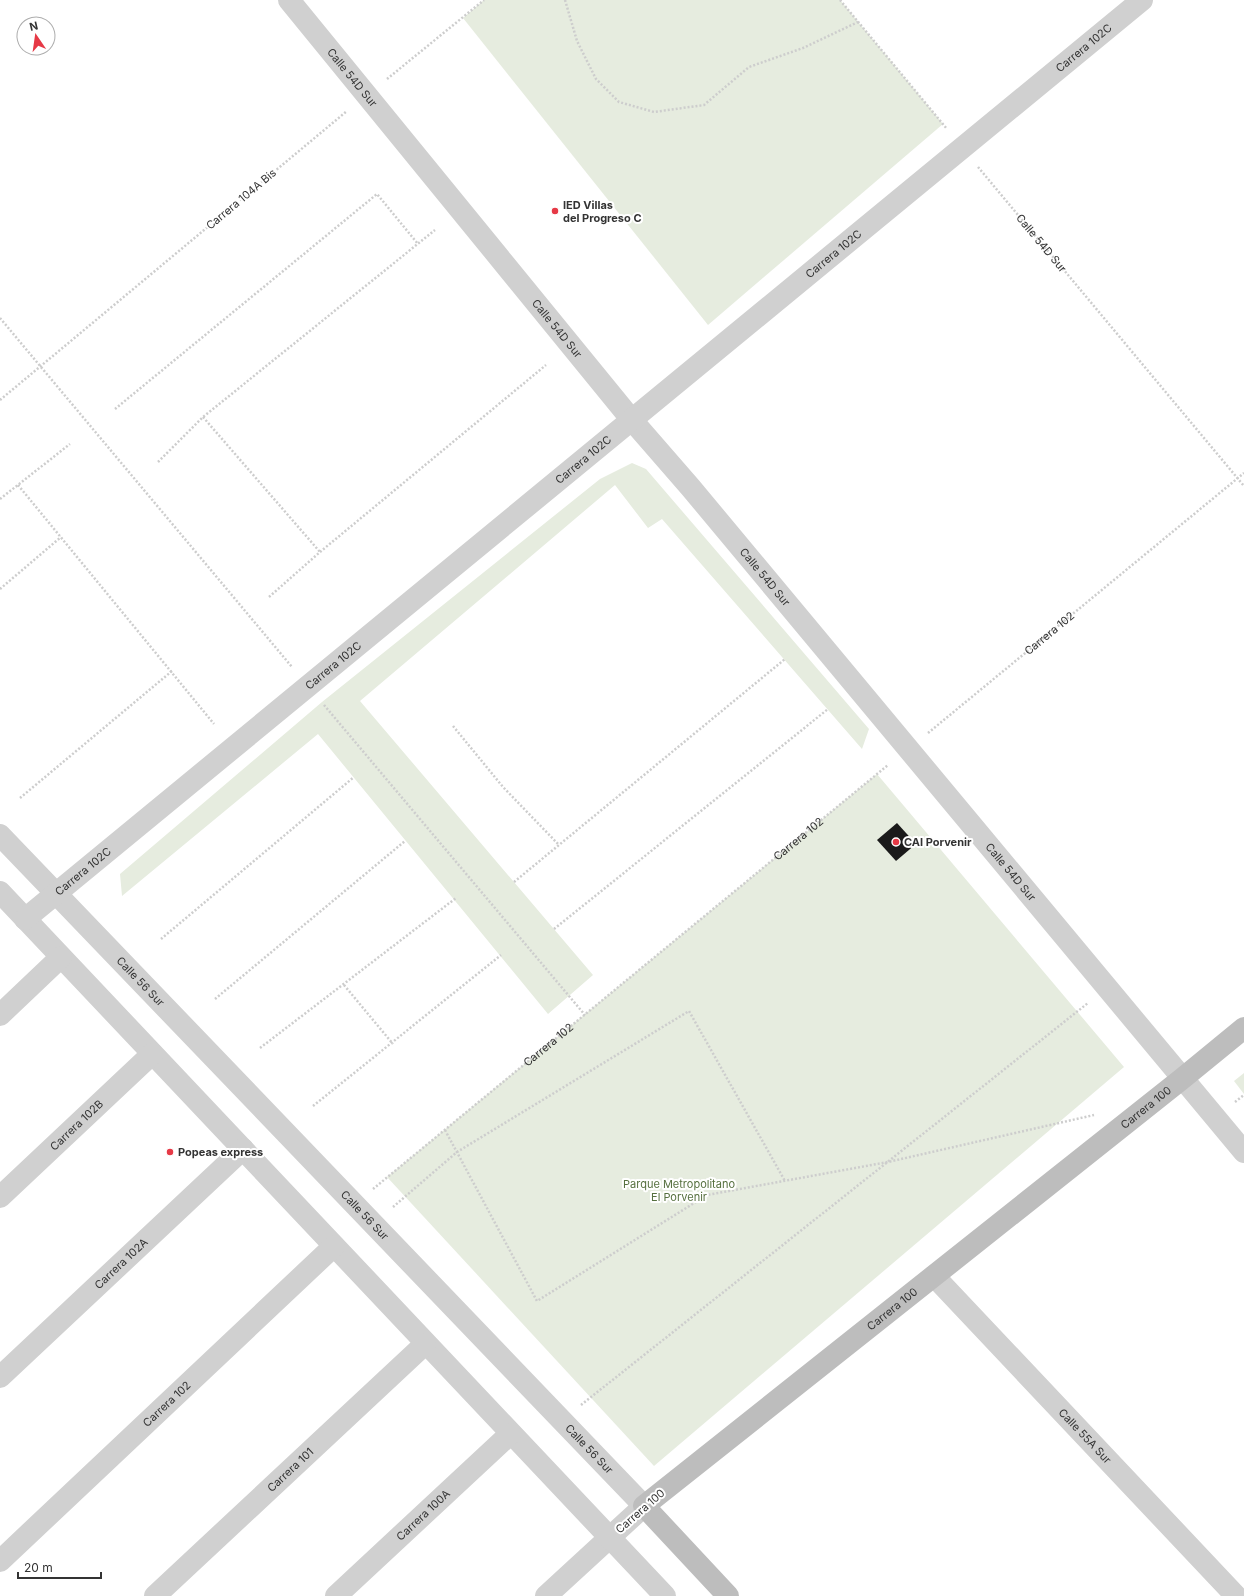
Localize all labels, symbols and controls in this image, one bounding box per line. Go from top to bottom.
north arrow [16,16,56,56]
text: N [28,18,39,34]
street label: Carrera 102C [1053,21,1115,75]
street label: Calle 54D Sur [324,45,380,110]
street label: Carrera 104A Bis [203,165,279,232]
place label: IED Villas del Progreso C [563,198,642,225]
marker: IED Villas del Progreso C [550,206,560,216]
street label: Calle 54D Sur [1013,211,1070,275]
street label: Carrera 102C [803,227,864,281]
street label: Calle 54D Sur [529,296,585,361]
street label: Carrera 102C [552,432,614,487]
street label: Calle 54D Sur [737,545,793,609]
street label: Carrera 102 [1021,609,1077,658]
street label: Carrera 102C [302,638,364,693]
street label: Carrera 102 [771,814,826,863]
place label: CAI Porvenir [904,835,972,849]
marker: CAI Porvenir [891,837,901,847]
street label: Calle 54D Sur [982,840,1039,904]
street label: Carrera 102C [52,844,114,899]
street label: Calle 56 Sur [114,954,168,1009]
street label: Carrera 102 [520,1020,576,1069]
street label: Carrera 100 [1118,1083,1174,1132]
street label: Carrera 102B [47,1097,106,1153]
place label: Popeas express [178,1145,263,1159]
marker: Popeas express [165,1147,175,1157]
park label: Parque Metropolitano El Porvenir [623,1177,735,1204]
street label: Calle 56 Sur [338,1187,392,1243]
street label: Carrera 102A [91,1235,151,1292]
street label: Carrera 100 [864,1285,920,1333]
street label: Carrera 102 [140,1378,193,1430]
street label: Calle 55A Sur [1056,1405,1114,1467]
street label: Calle 56 Sur [562,1421,616,1477]
street label: Carrera 101 [264,1445,316,1495]
street label: Carrera 100A [393,1486,453,1543]
street label: Carrera 100 [613,1486,668,1536]
scale bar [18,1554,101,1580]
text: 20 m [24,1560,53,1575]

